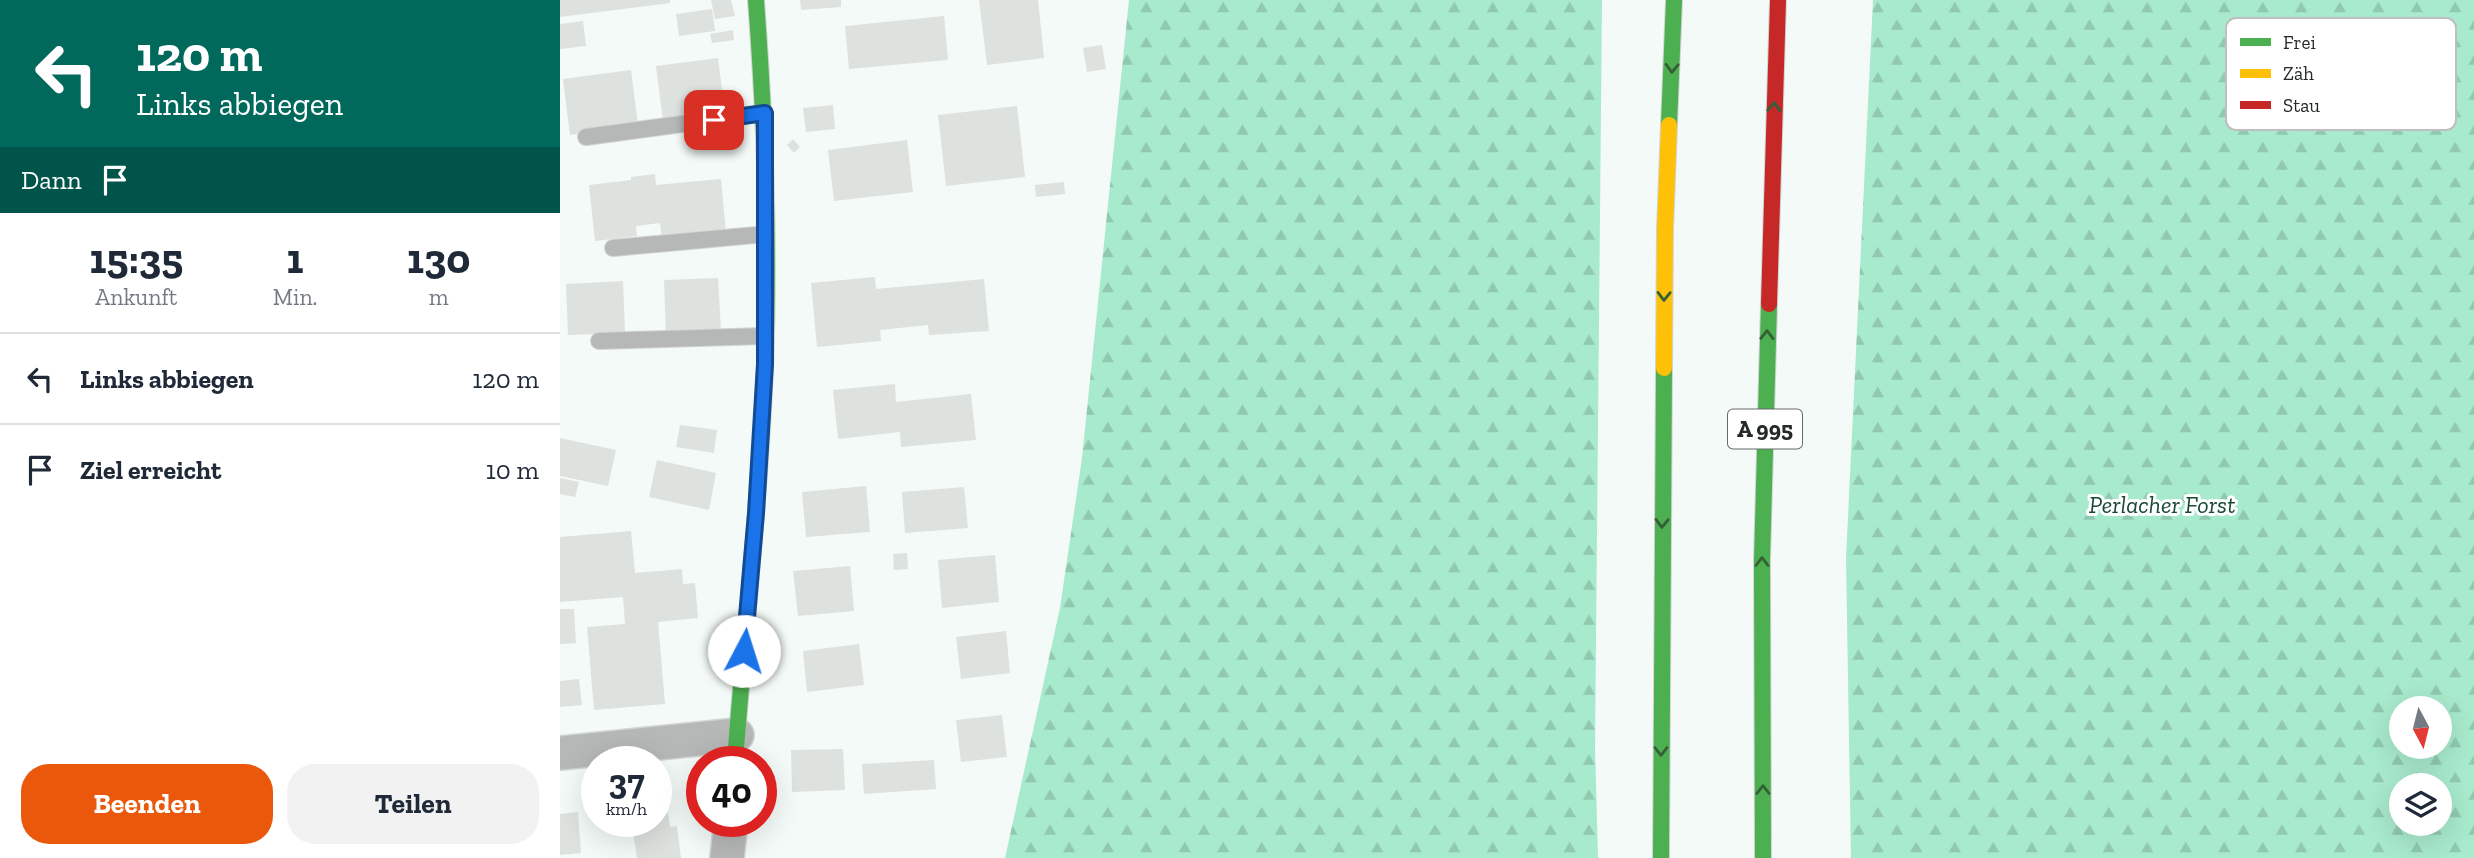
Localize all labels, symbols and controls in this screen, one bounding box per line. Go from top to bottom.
legend [2226,18,2456,130]
text: 120 m [136,25,262,84]
icon: left [21,28,112,119]
text: Frei [2283,31,2316,54]
text: Zäh [2283,62,2314,85]
one-way arrow [1664,63,1679,74]
text: Links abbiegen [136,85,343,123]
pin [684,90,744,150]
text: Stau [2283,94,2320,117]
icon: arrive [695,101,733,139]
one-way arrow [1766,102,1781,113]
icon: arrive [96,161,134,199]
text: Dann [21,164,82,196]
text: 15:35 [90,233,183,284]
text: 1 [287,233,304,284]
text: 130 [407,233,470,284]
text: Ankunft [95,283,177,311]
text: Min. [273,283,317,311]
text: m [429,283,449,311]
one-way arrow [1656,291,1672,301]
one-way arrow [1759,329,1775,340]
icon: left [21,360,59,398]
text: Links abbiegen [80,363,254,395]
text: 120 m [472,363,539,395]
road number: A 995 [1728,410,1802,448]
icon: arrive [21,451,59,489]
text: Ziel erreicht [80,454,221,486]
text: 10 m [486,454,539,486]
park label: Perlacher Forst [2089,490,2235,519]
one-way arrow [1654,518,1670,529]
one-way arrow [1754,557,1770,567]
position arrow [707,614,781,688]
north arrow [2389,696,2452,760]
map controls [2389,696,2452,836]
speed limit sign: 40 [686,746,777,837]
one-way arrow [1653,746,1669,756]
text: 37 [609,761,644,803]
button: Beenden [21,764,273,844]
button: Teilen [287,764,539,844]
button: layers [2389,773,2452,836]
one-way arrow [1755,784,1771,795]
text: km/h [606,798,647,820]

